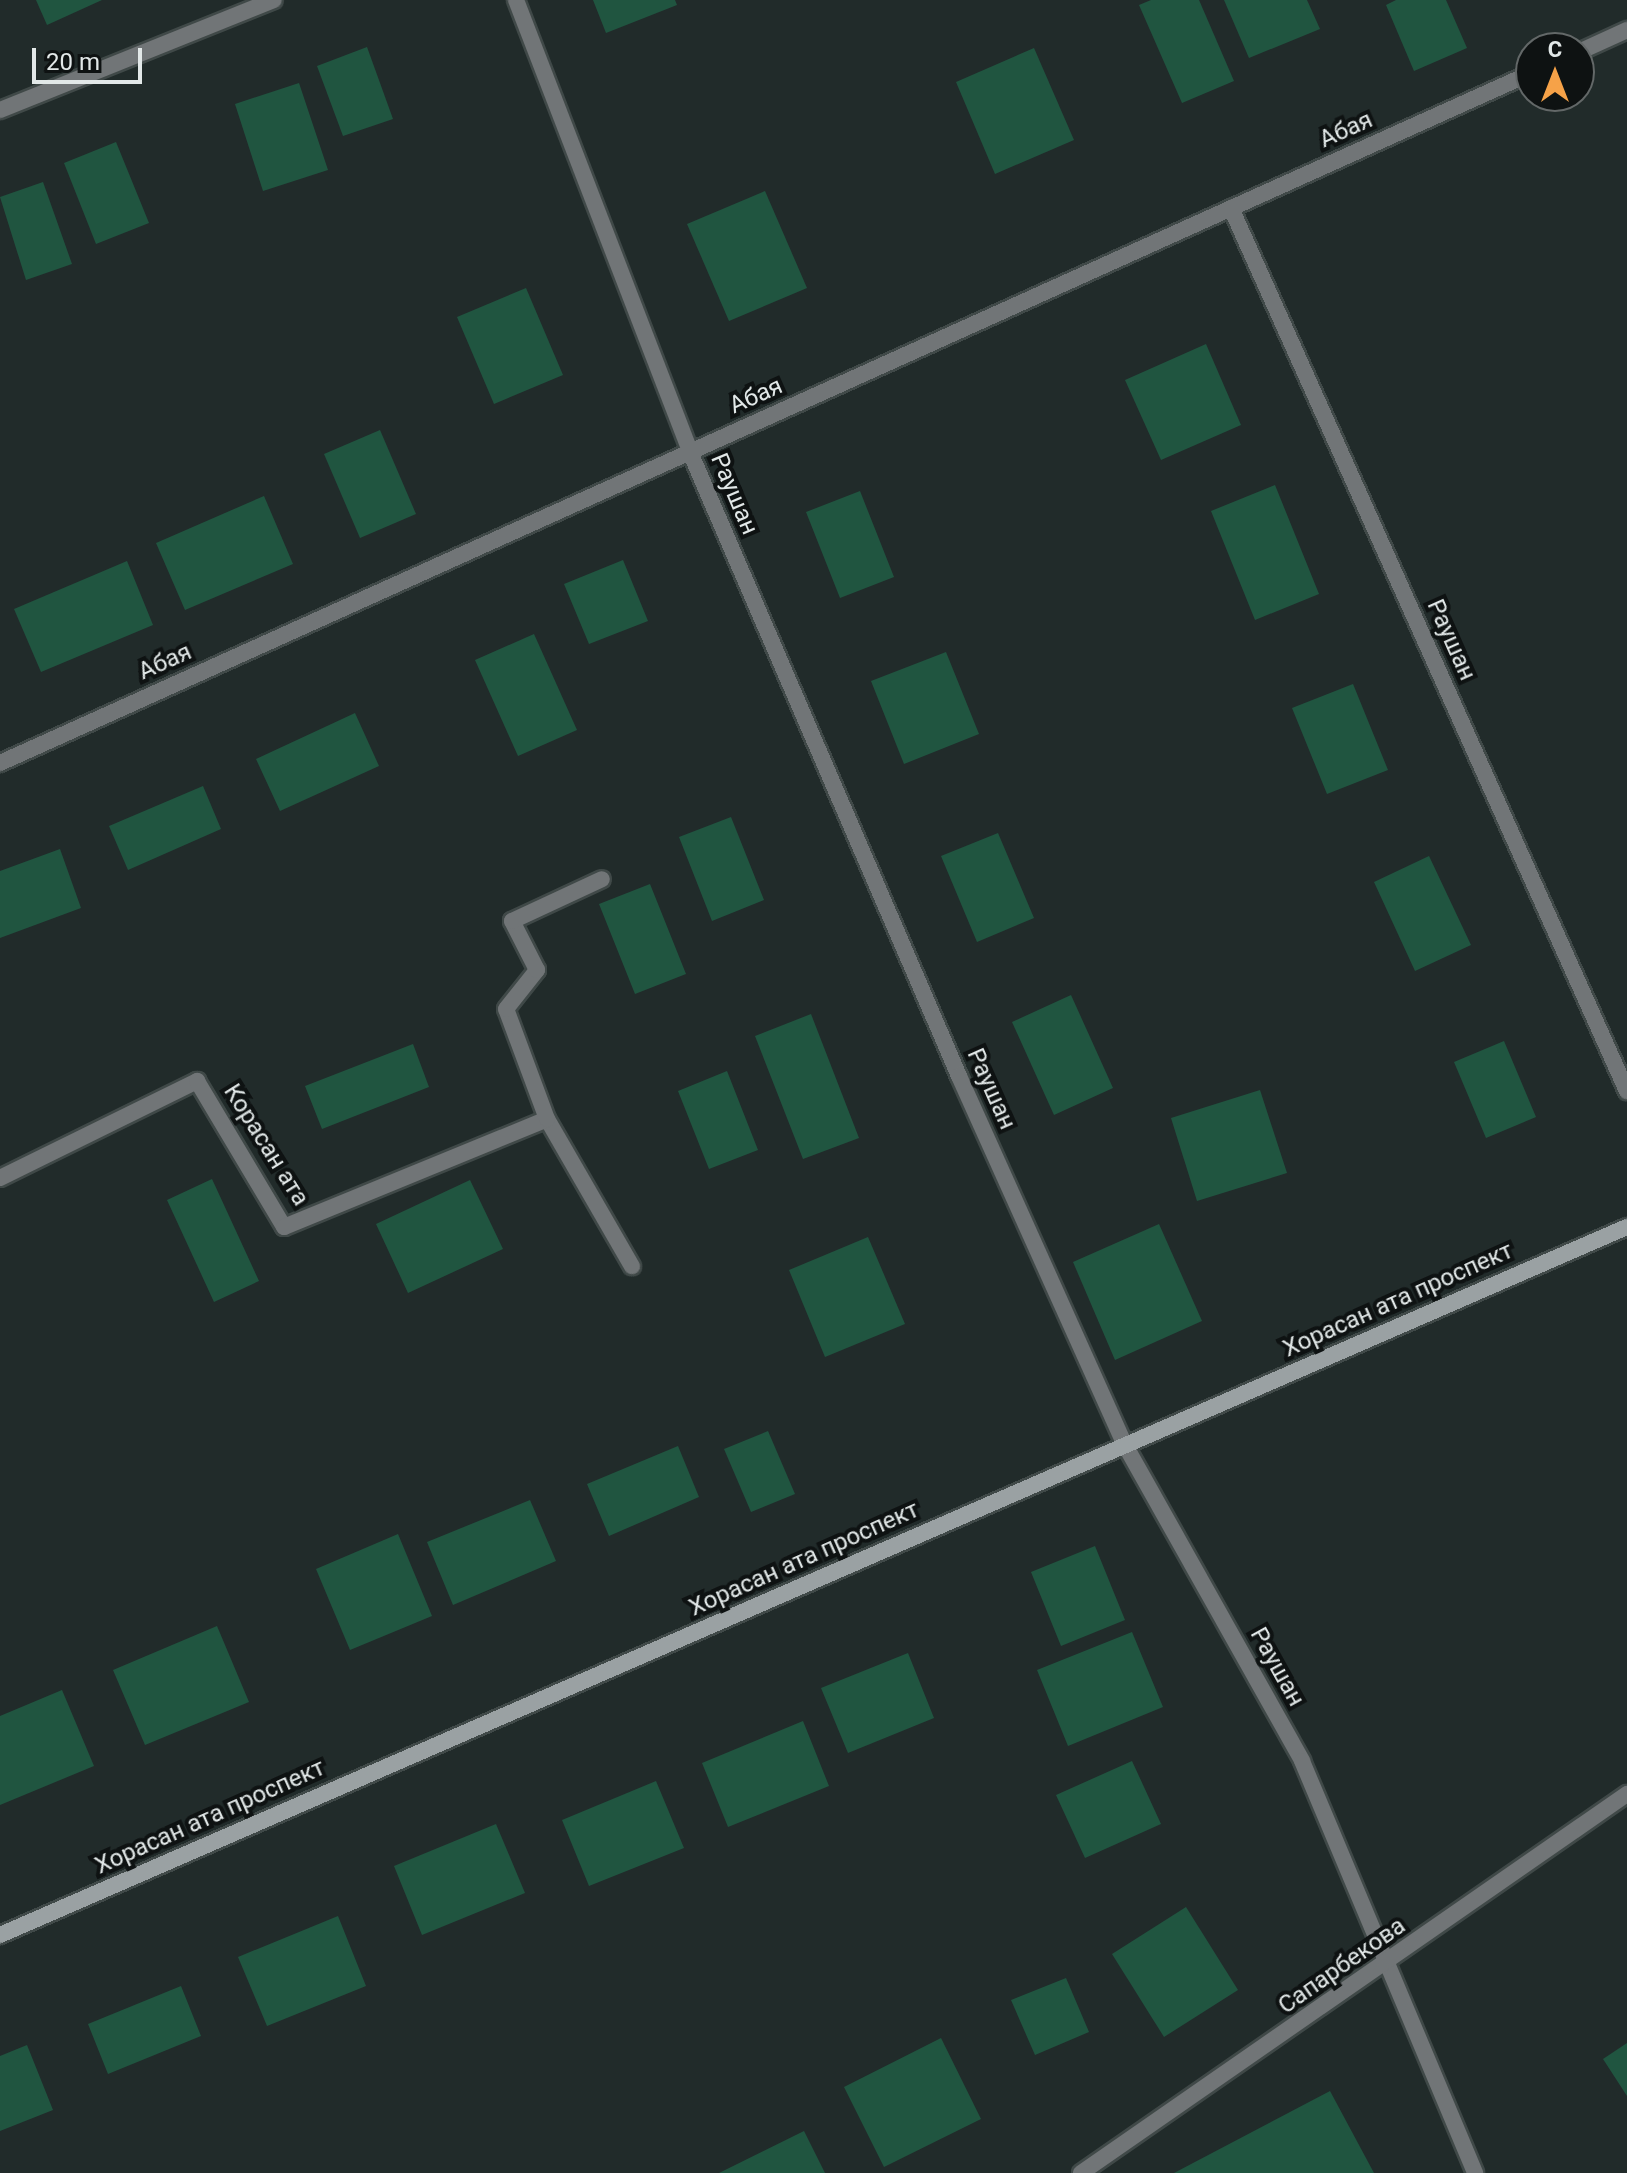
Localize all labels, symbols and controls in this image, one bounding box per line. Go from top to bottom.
scale bar [36,32,146,82]
north arrow [1515,32,1595,112]
text: С [1548,37,1562,62]
text: 20 m [46,48,100,76]
street label: Абая [1315,106,1377,154]
street label: Абая [725,372,787,420]
street label: Раушан [704,449,764,539]
street label: Раушан [1420,595,1482,685]
street label: Абая [134,638,196,686]
street label: Раушан [960,1044,1022,1134]
street label: Корасан ата [217,1079,315,1211]
street label: Хорасан ата проспект [1279,1236,1517,1364]
street label: Хорасан ата проспект [685,1495,923,1623]
street label: Раушан [1244,1623,1310,1711]
street label: Хорасан ата проспект [91,1753,329,1881]
street label: Сапарбекова [1273,1912,1411,2020]

